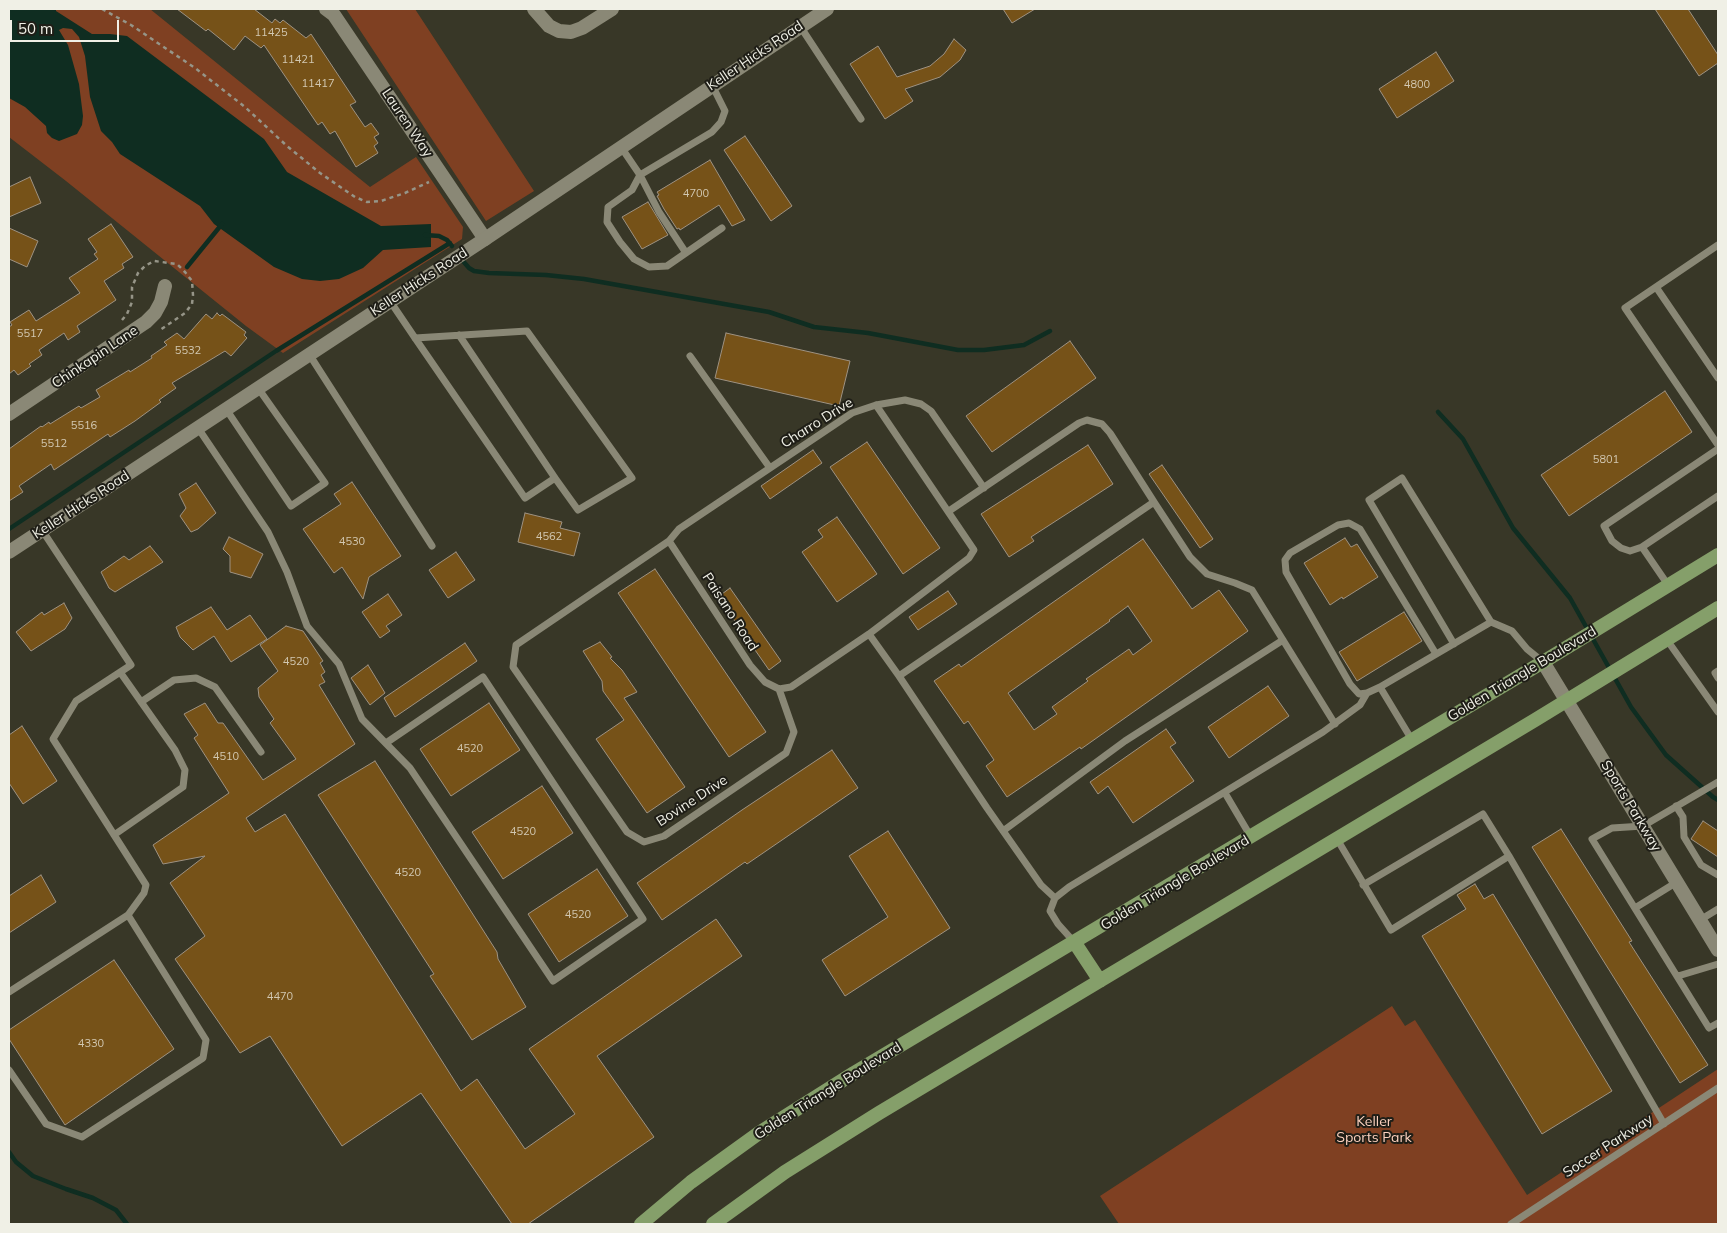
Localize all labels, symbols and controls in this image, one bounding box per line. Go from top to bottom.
scale bar [12,10,121,42]
street label: Keller Hicks Road [704,18,806,94]
text: 50 m [18,19,53,38]
house number: 11425 [255,26,287,40]
house number: 11421 [282,53,314,67]
house number: 11417 [302,77,334,91]
house number: 4800 [1404,78,1430,92]
street label: Lauren Way [378,86,436,160]
house number: 4700 [683,187,709,201]
street label: Keller Hicks Road [367,244,471,320]
street label: Chinkapin Lane [49,322,141,392]
house number: 5517 [17,327,43,341]
house number: 5532 [175,344,201,358]
street label: Charro Drive [778,394,856,452]
house number: 5516 [71,419,97,433]
house number: 5512 [41,437,67,451]
house number: 5801 [1593,453,1619,467]
street label: Keller Hicks Road [29,467,133,543]
house number: 4562 [536,530,562,544]
house number: 4530 [339,535,365,549]
street label: Paisano Road [698,570,762,654]
street label: Golden Triangle Boulevard [1445,623,1599,725]
house number: 4520 [283,655,309,669]
house number: 4520 [457,742,483,756]
house number: 4510 [213,750,239,764]
street label: Sports Parkway [1597,757,1665,855]
street label: Bovine Drive [653,772,731,830]
house number: 4520 [510,825,536,839]
street label: Golden Triangle Boulevard [1098,832,1252,934]
house number: 4520 [395,866,421,880]
house number: 4520 [565,908,591,922]
house number: 4470 [267,990,293,1004]
house number: 4330 [78,1037,104,1051]
street label: Golden Triangle Boulevard [751,1039,905,1143]
street label: Soccer Parkway [1560,1111,1656,1181]
park label: Keller Sports Park [1336,1114,1412,1146]

